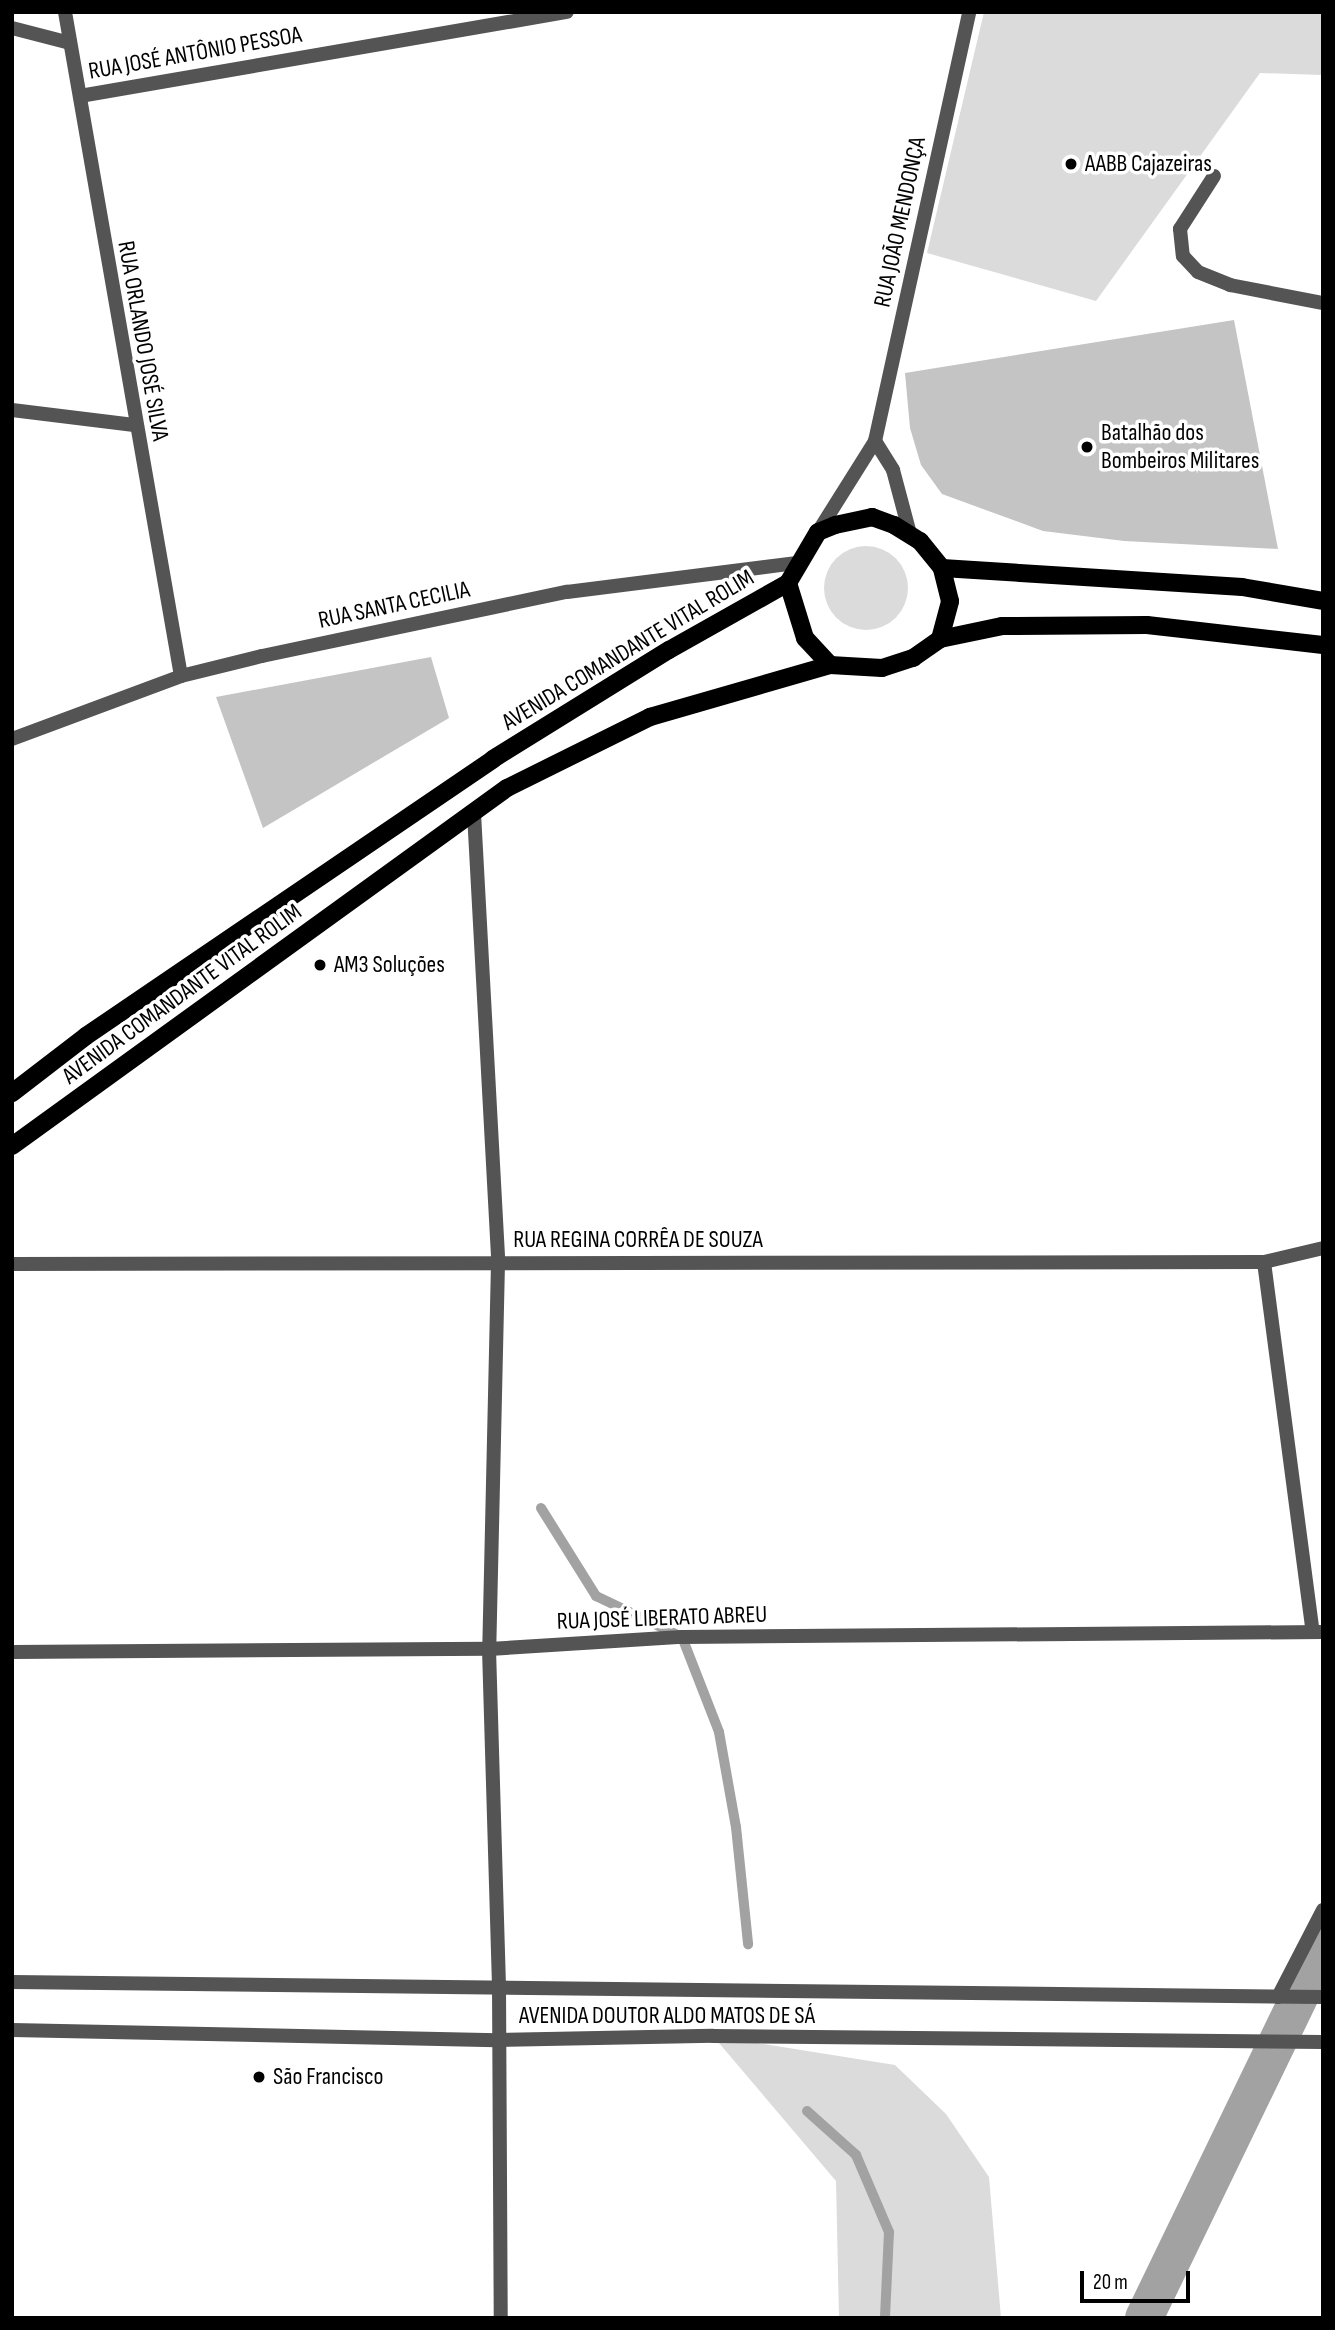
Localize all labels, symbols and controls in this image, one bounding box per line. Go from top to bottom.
street label: RUA JOSÉ ANTÔNIO PESSOA [86,20,304,86]
street label: RUA JOÃO MENDONÇA [868,134,932,310]
place label: AABB Cajazeiras [1085,150,1212,178]
marker: AABB Cajazeiras [1063,156,1079,172]
street label: RUA ORLANDO JOSÉ SILVA [111,239,175,443]
place label: Batalhão dos Bombeiros Militares [1101,419,1259,475]
marker: Batalhão dos Bombeiros Militares [1079,439,1095,455]
street label: AVENIDA COMANDANTE VITAL ROLIM [497,563,759,737]
street label: RUA SANTA CECILIA [316,575,472,635]
street label: AVENIDA COMANDANTE VITAL ROLIM [57,898,307,1090]
place label: AM3 Soluções [334,951,445,979]
marker: AM3 Soluções [312,957,328,973]
street label: RUA REGINA CORRÊA DE SOUZA [513,1226,763,1254]
street label: RUA JOSÉ LIBERATO ABREU [556,1600,768,1636]
street label: AVENIDA DOUTOR ALDO MATOS DE SÁ [519,2002,815,2030]
place label: São Francisco [273,2063,384,2091]
marker: São Francisco [251,2069,267,2085]
scale bar [1083,2256,1193,2300]
text: 20 m [1093,2270,1128,2295]

